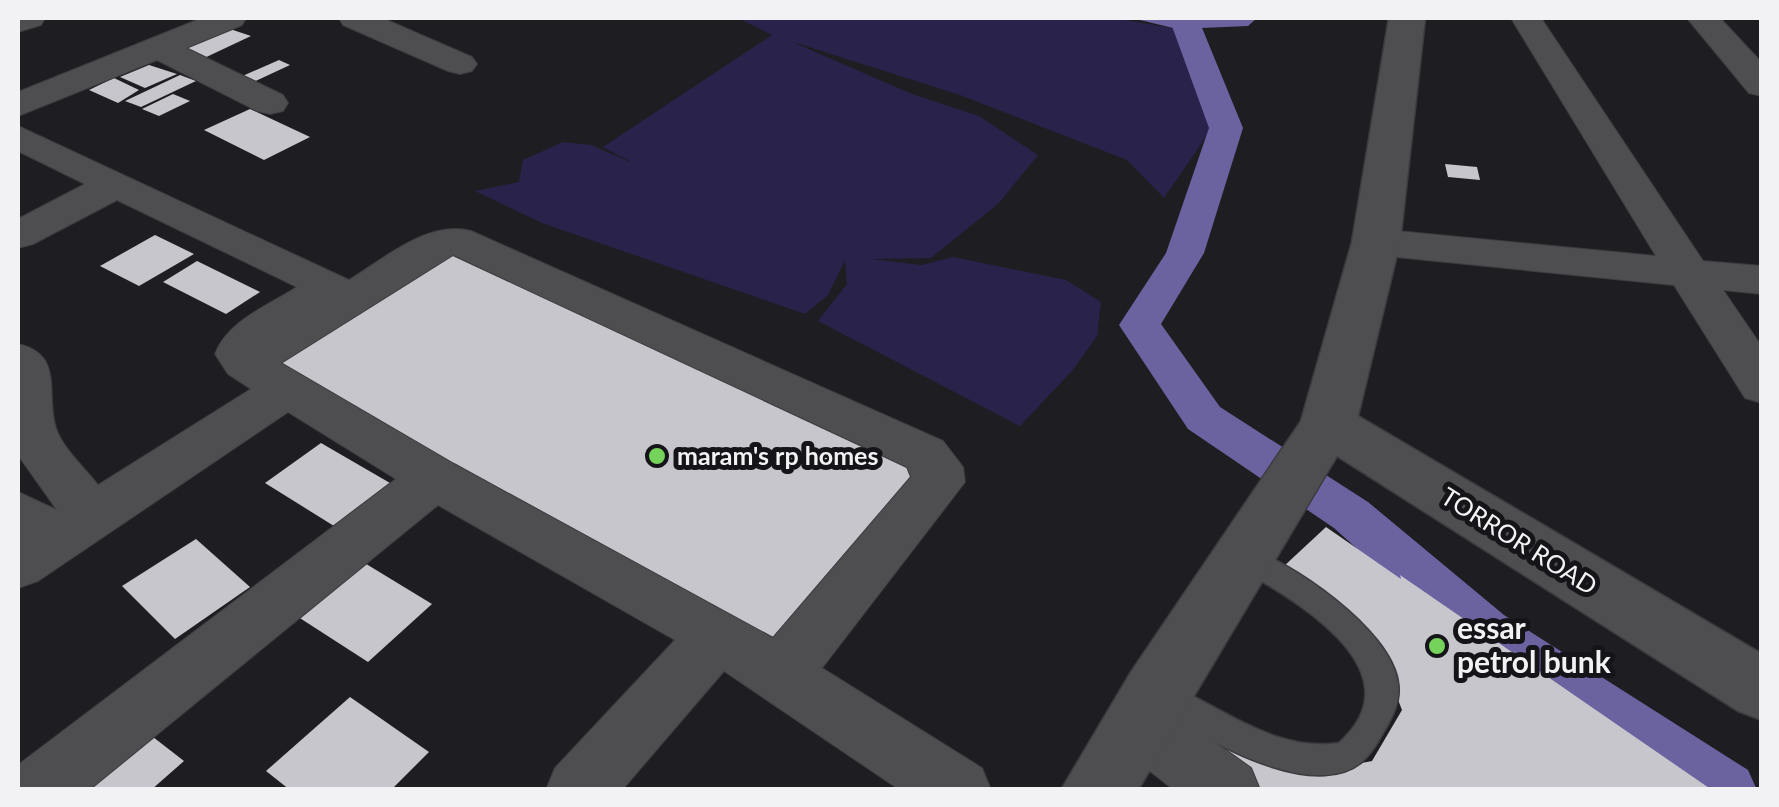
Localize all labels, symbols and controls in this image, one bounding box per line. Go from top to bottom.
place label: maram's rp homes [677,440,878,470]
marker: maram's rp homes [646,445,668,467]
street label: TORROR ROAD [1436,480,1603,600]
place label: essar petrol bunk [1457,609,1612,679]
marker: essar petrol bunk [1426,635,1448,657]

